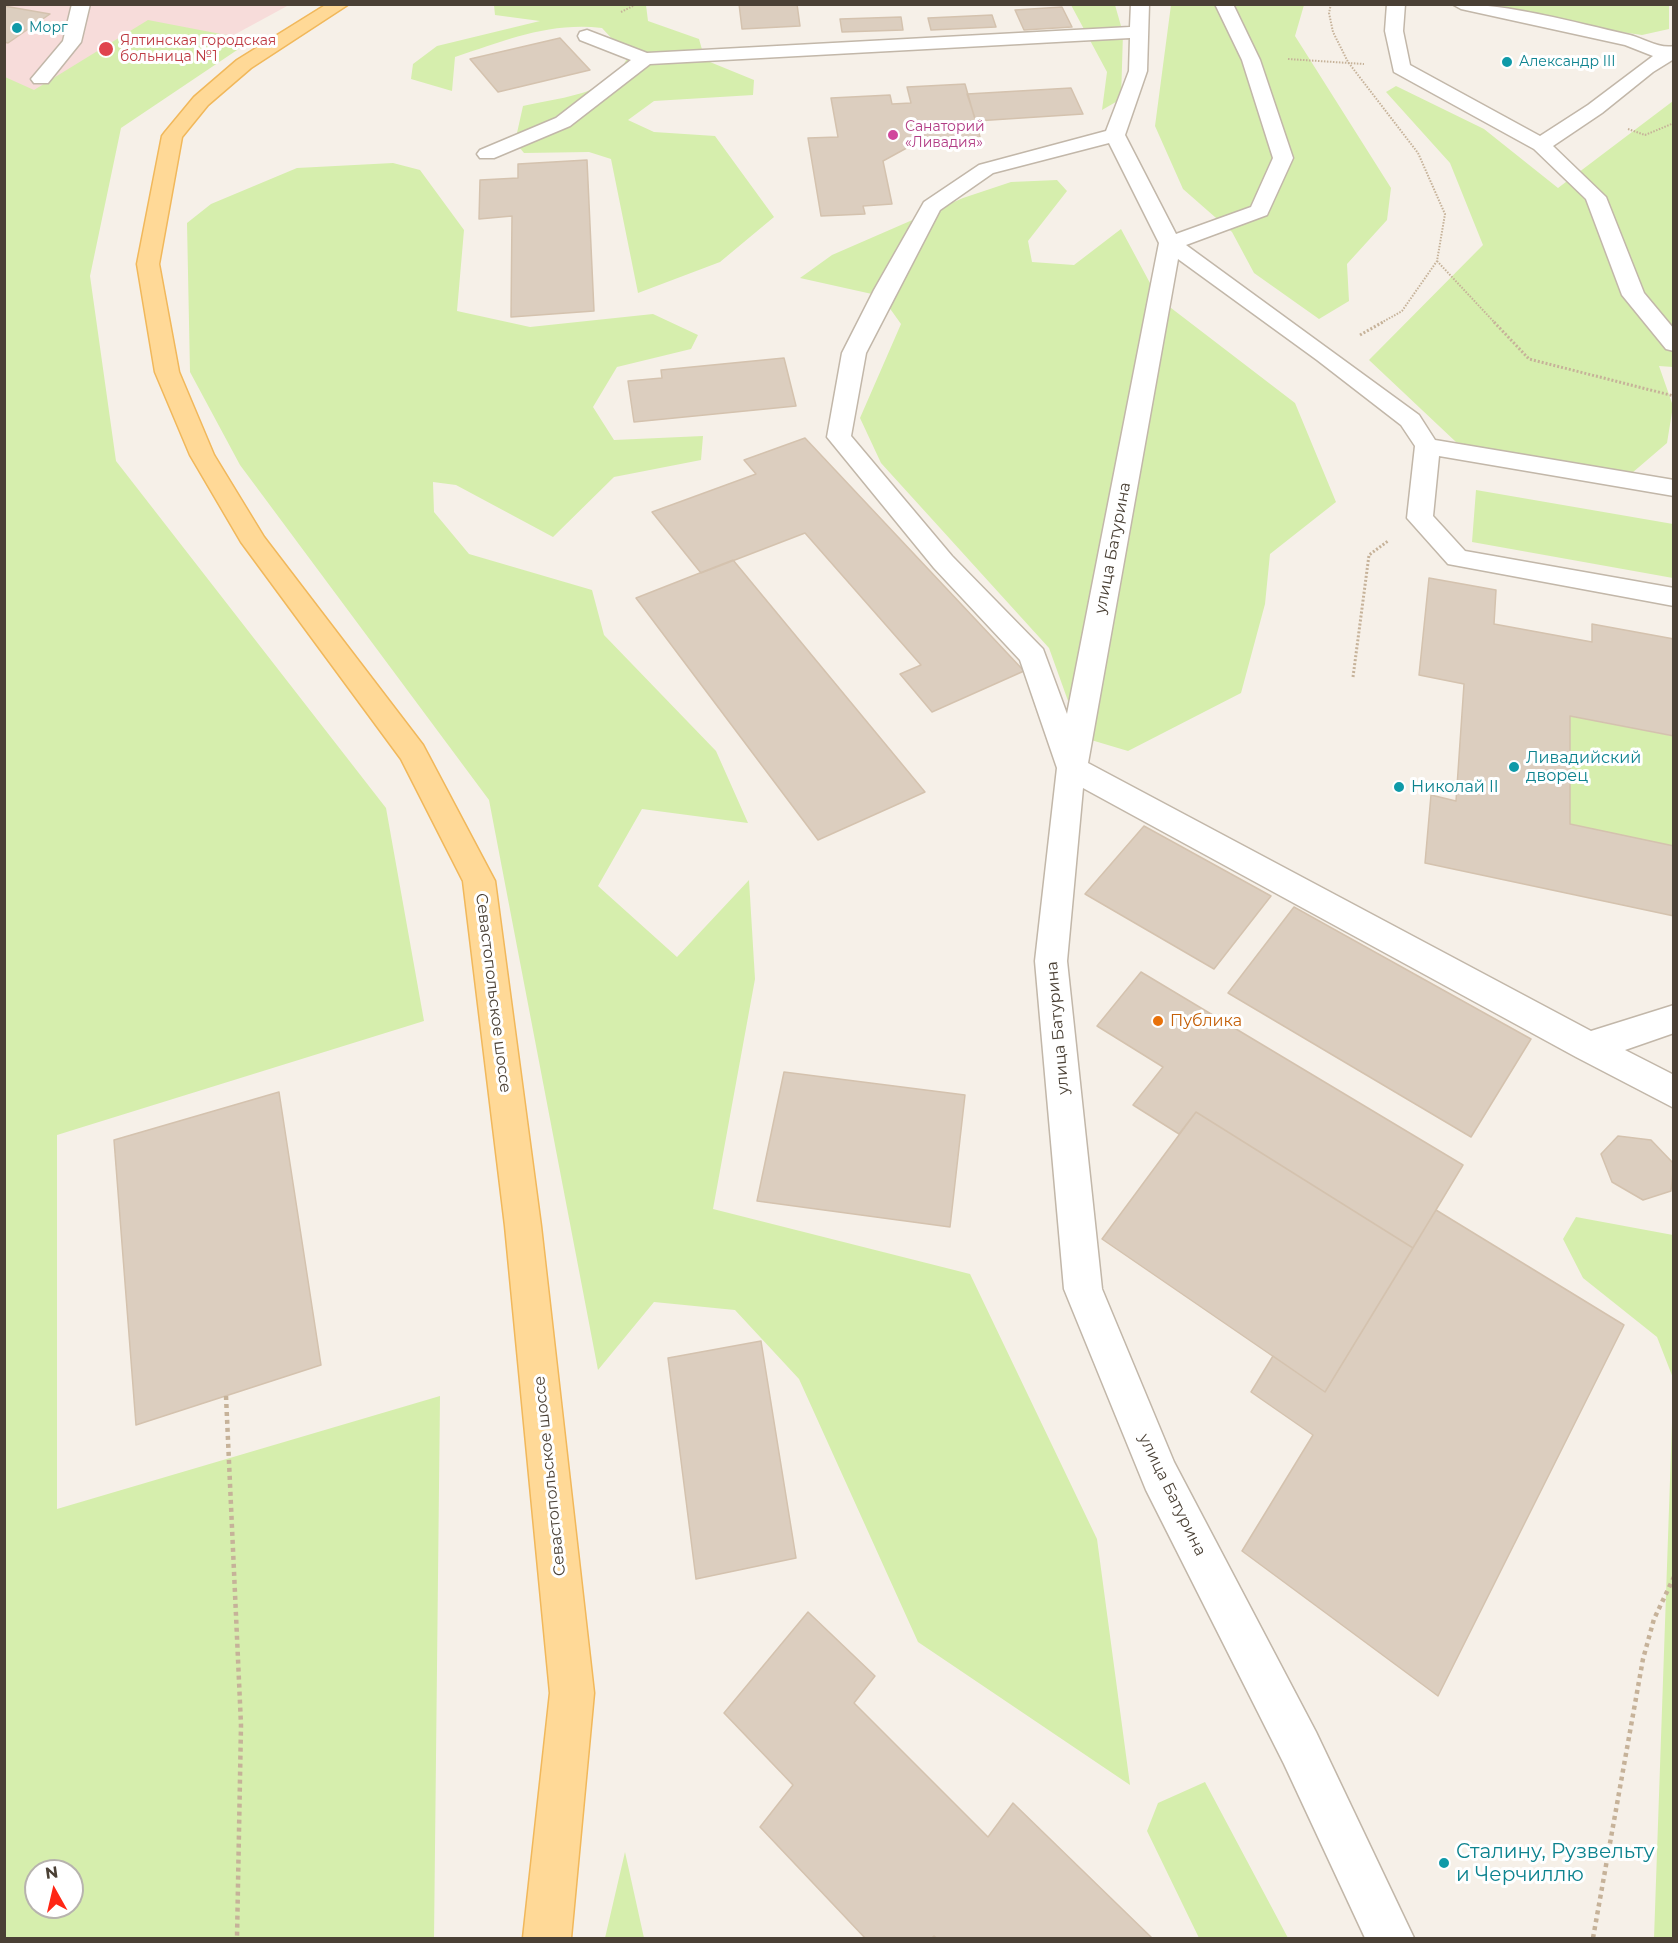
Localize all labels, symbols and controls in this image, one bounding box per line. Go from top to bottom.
place label: Морг [29,20,68,36]
marker: Морг [10,21,24,35]
place label: Ялтинская городская больница №1 [120,33,276,66]
marker: Ялтинская городская больница №1 [97,40,115,58]
place label: Александр III [1519,54,1615,70]
marker: Александр III [1500,55,1514,69]
place label: Санаторий «Ливадия» [905,119,985,152]
marker: Санаторий «Ливадия» [886,128,900,142]
street label: улица Батурина [1091,481,1135,615]
place label: Ливадийский дворец [1526,748,1641,786]
marker: Ливадийский дворец [1507,760,1521,774]
place label: Николай II [1411,777,1499,797]
marker: Николай II [1392,780,1406,794]
street label: Севастопольское шоссе [471,892,515,1094]
street label: улица Батурина [1043,961,1073,1095]
place label: Публика [1170,1011,1242,1031]
marker: Публика [1151,1014,1165,1028]
street label: Севастопольское шоссе [530,1375,570,1577]
street label: улица Батурина [1134,1431,1210,1559]
place label: Сталину, Рузвельту и Черчиллю [1456,1840,1655,1887]
marker: Сталину, Рузвельту и Черчиллю [1437,1856,1451,1870]
north arrow [24,1859,84,1919]
text: N [44,1862,59,1883]

